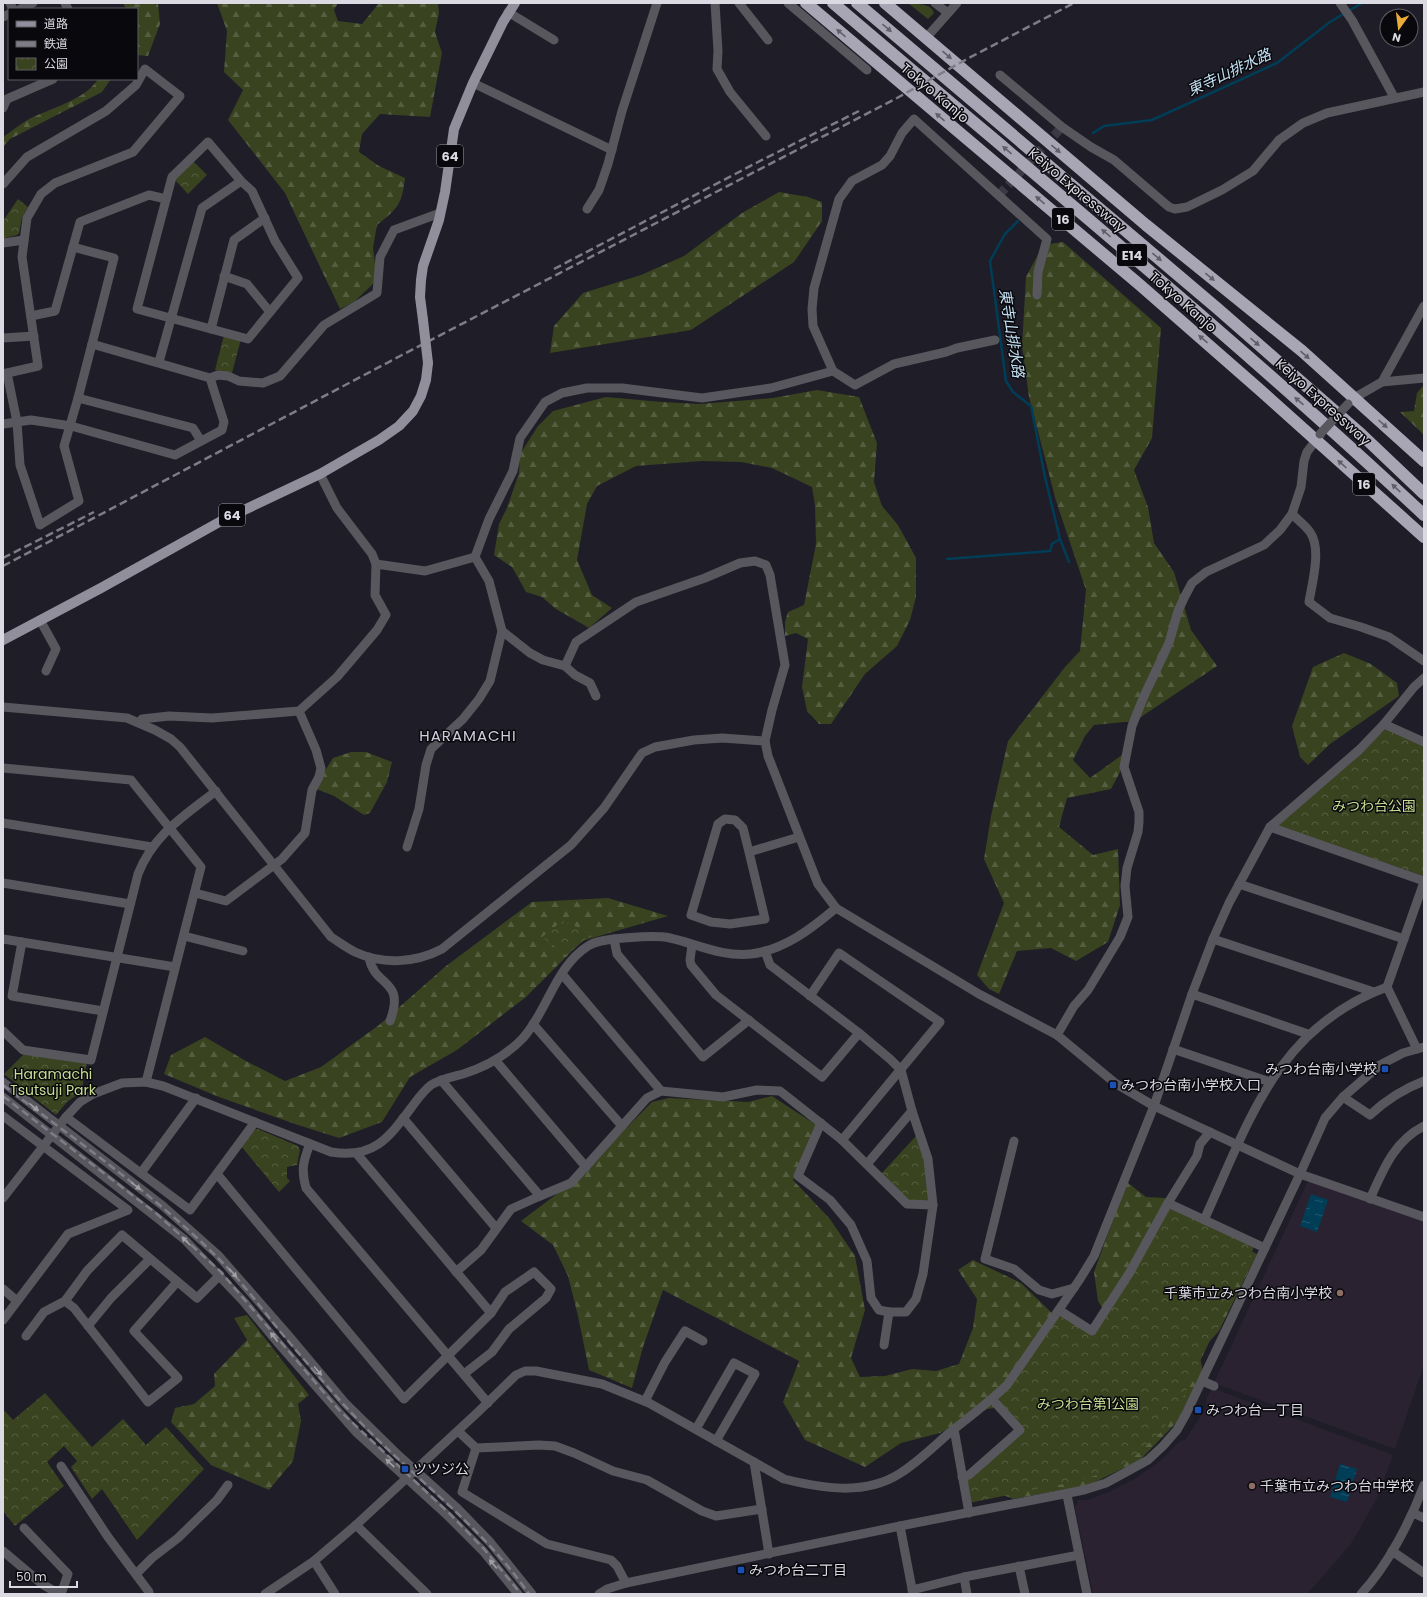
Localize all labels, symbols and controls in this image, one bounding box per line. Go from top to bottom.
legend [8,8,138,80]
north arrow [1379,8,1419,48]
text: 道路 [44,15,68,32]
one-way arrow [881,24,892,33]
one-way arrow [836,28,846,37]
text: N [1391,29,1403,46]
text: 鉄道 [44,35,68,52]
water label: 東寺山排水路 [1184,43,1276,101]
one-way arrow [941,51,952,60]
text: 公園 [44,55,68,72]
street label: Tokyo Kanjo [897,58,973,128]
one-way arrow [935,112,946,121]
street label: Keiyo Expressway [1024,143,1130,237]
one-way arrow [1051,144,1062,153]
road number: 64 [437,145,463,167]
one-way arrow [1001,145,1012,154]
one-way arrow [1035,196,1045,205]
road number: 16 [1052,208,1074,230]
one-way arrow [1101,229,1111,238]
road number: E14 [1117,244,1147,266]
one-way arrow [1151,253,1162,262]
street label: Tokyo Kanjo [1145,267,1221,337]
one-way arrow [1205,272,1215,281]
water label: 東寺山排水路 [995,287,1030,381]
one-way arrow [1197,335,1208,344]
one-way arrow [1251,337,1260,346]
one-way arrow [1300,350,1311,359]
street label: Keiyo Expressway [1271,354,1375,450]
one-way arrow [1295,397,1304,406]
one-way arrow [1378,419,1388,429]
one-way arrow [1337,459,1347,469]
road number: 16 [1353,473,1375,495]
one-way arrow [1390,484,1401,493]
road number: 64 [219,504,245,526]
district label: HARAMACHI [419,725,517,746]
park label: みつわ台公園 [1332,796,1416,816]
place label: みつわ台南小学校 [1265,1059,1377,1079]
park label: Haramachi Tsutsuji Park [10,1064,97,1100]
marker: みつわ台南小学校 [1380,1064,1390,1074]
place label: みつわ台南小学校入口 [1121,1075,1261,1095]
marker: みつわ台南小学校入口 [1108,1080,1118,1090]
one-way arrow [28,1102,39,1111]
one-way arrow [131,1182,142,1190]
one-way arrow [182,1237,191,1246]
one-way arrow [228,1268,237,1277]
place label: 千葉市立みつわ台南小学校 [1164,1283,1332,1303]
marker: 千葉市立みつわ台南小学校 [1335,1288,1345,1298]
one-way arrow [269,1332,278,1343]
one-way arrow [314,1366,323,1376]
park label: みつわ台第1公園 [1037,1394,1139,1414]
place label: みつわ台一丁目 [1206,1400,1304,1420]
marker: みつわ台一丁目 [1193,1405,1203,1415]
one-way arrow [385,1458,395,1468]
place label: ツツジ公 [413,1459,469,1479]
marker: ツツジ公 [400,1464,410,1474]
place label: 千葉市立みつわ台中学校 [1260,1476,1414,1496]
marker: 千葉市立みつわ台中学校 [1247,1481,1257,1491]
one-way arrow [489,1558,498,1569]
place label: みつわ台二丁目 [749,1560,847,1580]
scale bar [10,1563,77,1589]
marker: みつわ台二丁目 [736,1565,746,1575]
text: 50 m [16,1568,47,1585]

